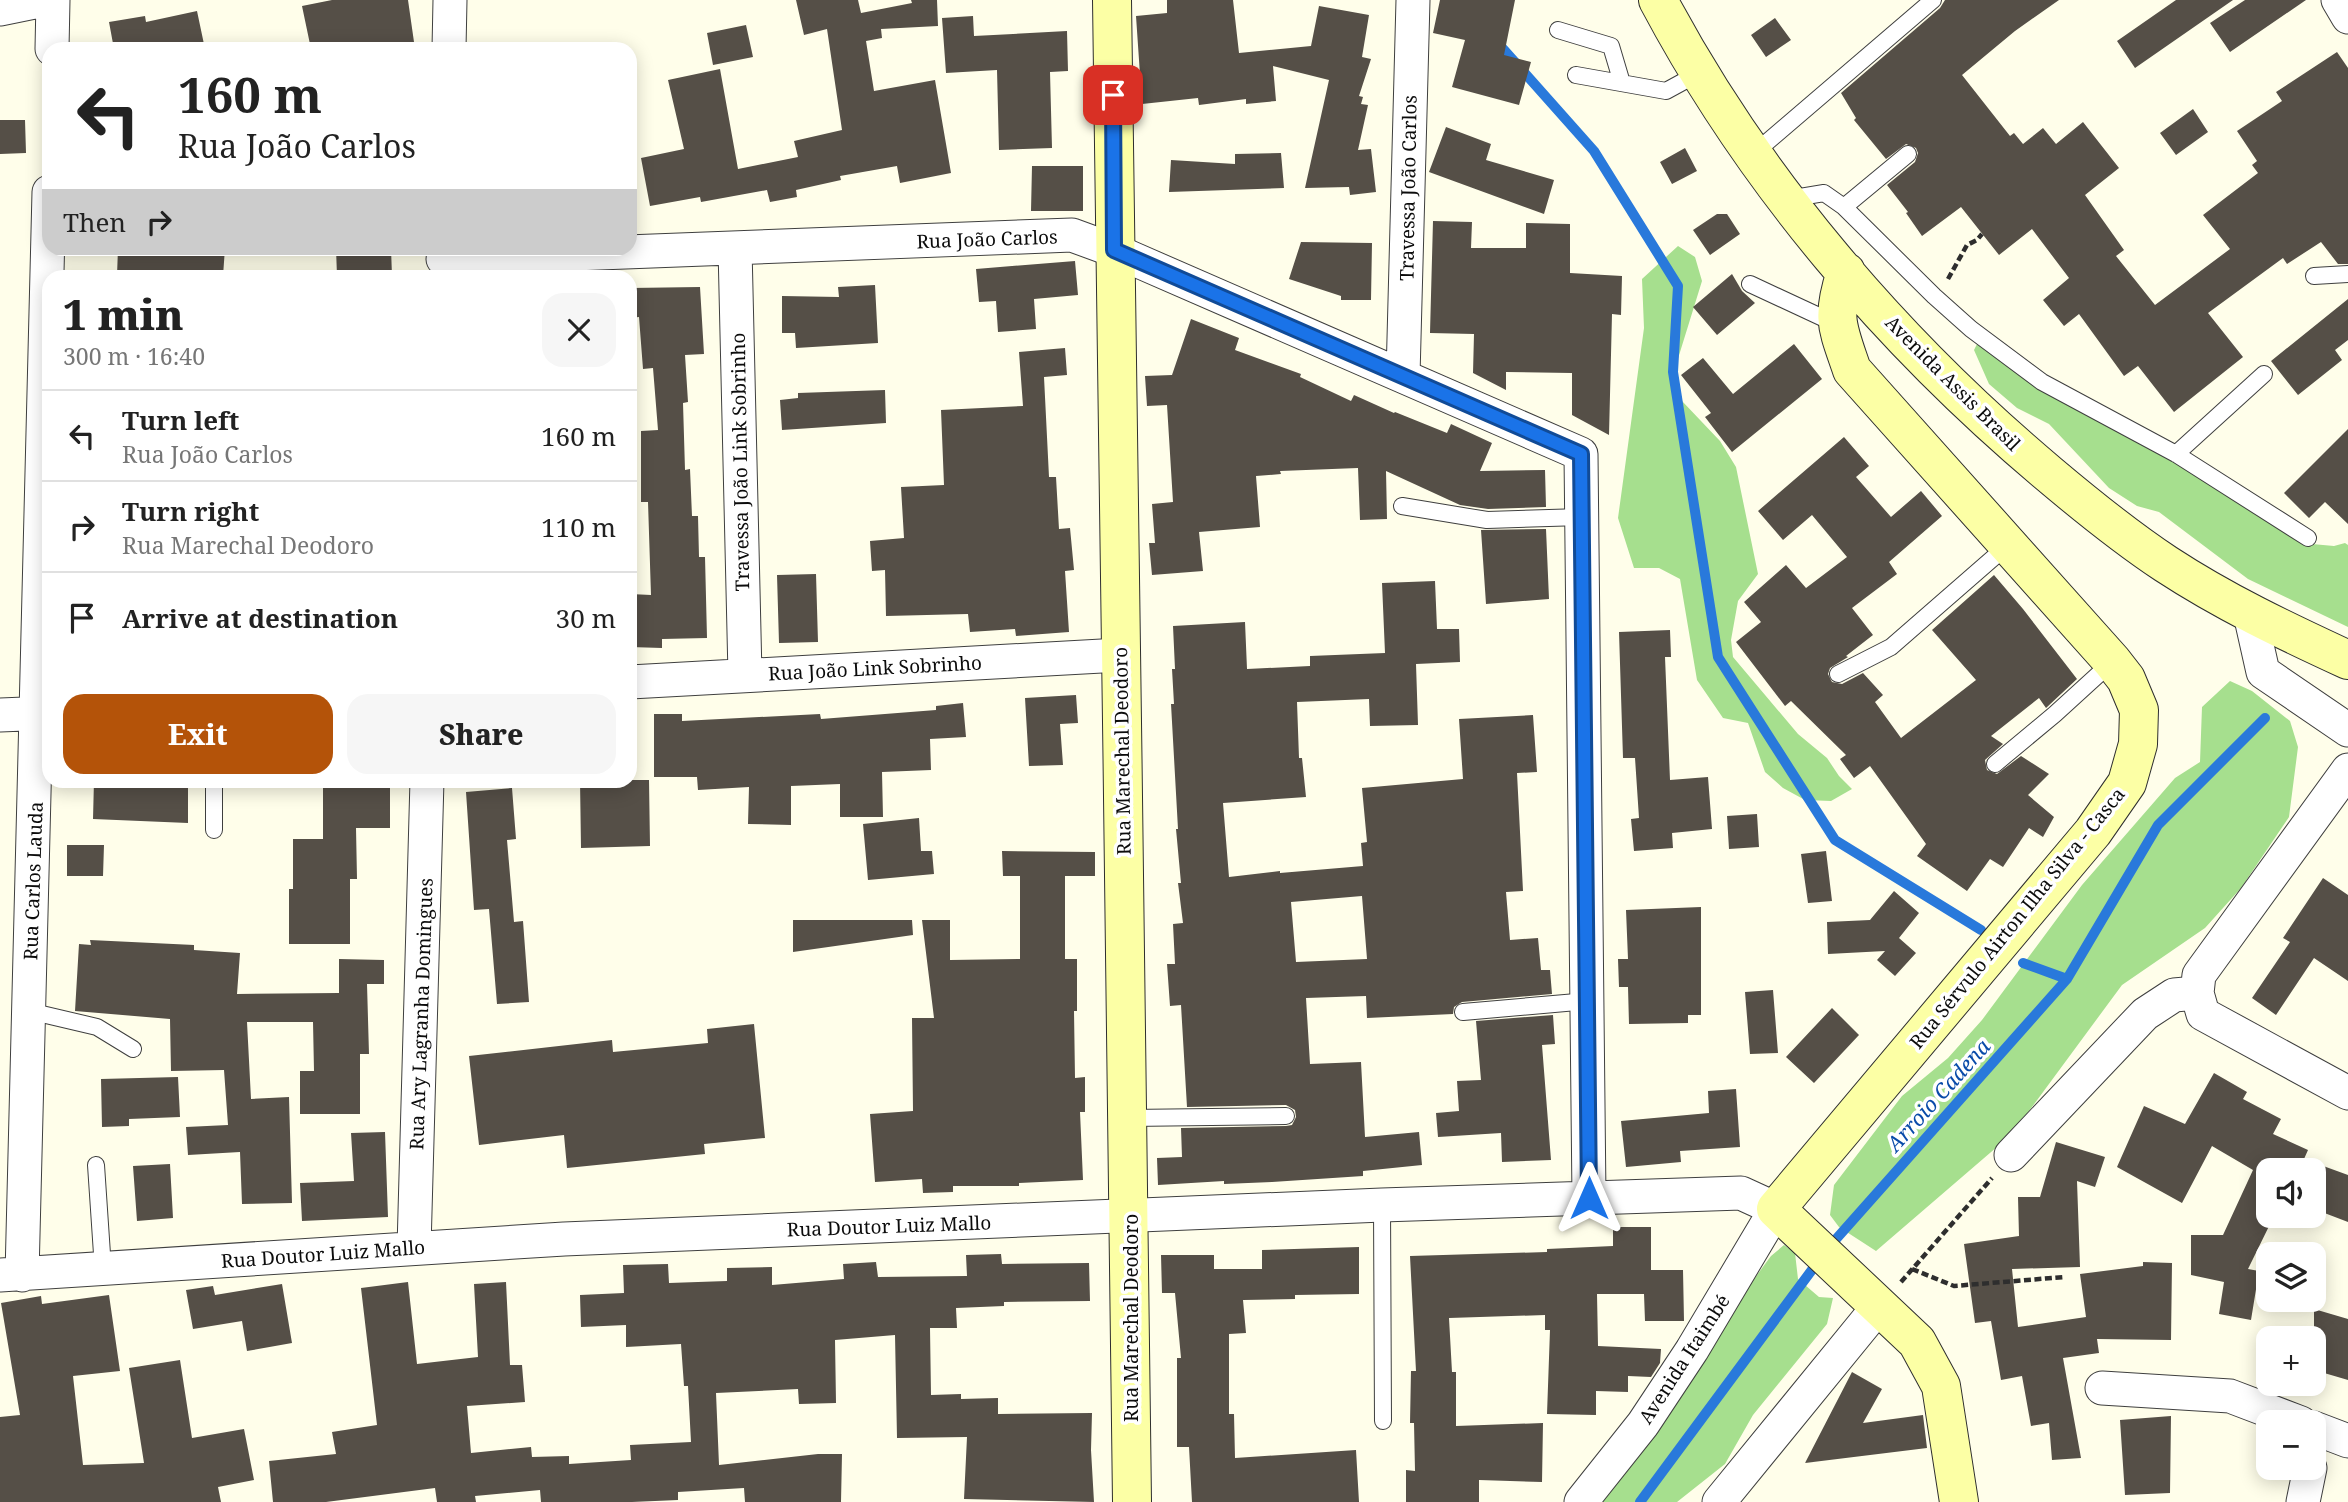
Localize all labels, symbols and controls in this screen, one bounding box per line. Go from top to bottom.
text: 160 m [178,61,322,127]
pin [1083,65,1143,125]
icon: left [63,70,154,161]
icon: arrive [1094,76,1132,114]
street label: Travessa João Carlos [1393,95,1423,281]
text: Rua João Carlos [178,124,416,167]
icon: right [140,203,178,241]
text: Then [63,204,126,240]
street label: Rua João Carlos [916,224,1058,254]
text: 1 min [63,285,184,342]
button: close [542,293,616,367]
street label: Avenida Assis Brasil [1880,310,2026,456]
street label: Travessa João Link Sobrinho [725,332,755,592]
text: 300 m · 16:40 [63,340,205,372]
text: Turn left [122,402,239,438]
icon: left [63,417,101,455]
text: 160 m [541,418,616,454]
text: Rua João Carlos [122,438,293,470]
text: Turn right [122,493,259,529]
icon: right [63,508,101,546]
text: 110 m [541,509,616,545]
text: Rua Marechal Deodoro [122,529,374,561]
icon: arrive [63,599,101,637]
text: Arrive at destination [122,600,398,636]
text: 30 m [556,600,616,636]
street label: Rua Marechal Deodoro [1107,647,1137,855]
street label: Rua João Link Sobrinho [767,649,983,687]
button: Exit [63,694,333,774]
button: Share [347,694,616,774]
street label: Rua Sérvulo Airton Ilha Silva - Casca [1903,782,2131,1054]
street label: Rua Carlos Lauda [17,801,49,961]
street label: Rua Ary Lagranha Domingues [403,877,439,1151]
water label: Arroio Cadena [1879,1032,1997,1159]
map controls [2256,1158,2326,1480]
button: sound [2256,1158,2326,1228]
position arrow [1552,1161,1626,1235]
street label: Rua Doutor Luiz Mallo [786,1209,992,1243]
street label: Rua Marechal Deodoro [1118,1214,1144,1422]
street label: Rua Doutor Luiz Mallo [220,1234,426,1274]
button: layers [2256,1242,2326,1312]
street label: Avenida Itaimbé [1632,1289,1736,1429]
button: + [2256,1326,2326,1396]
button: − [2256,1410,2326,1480]

